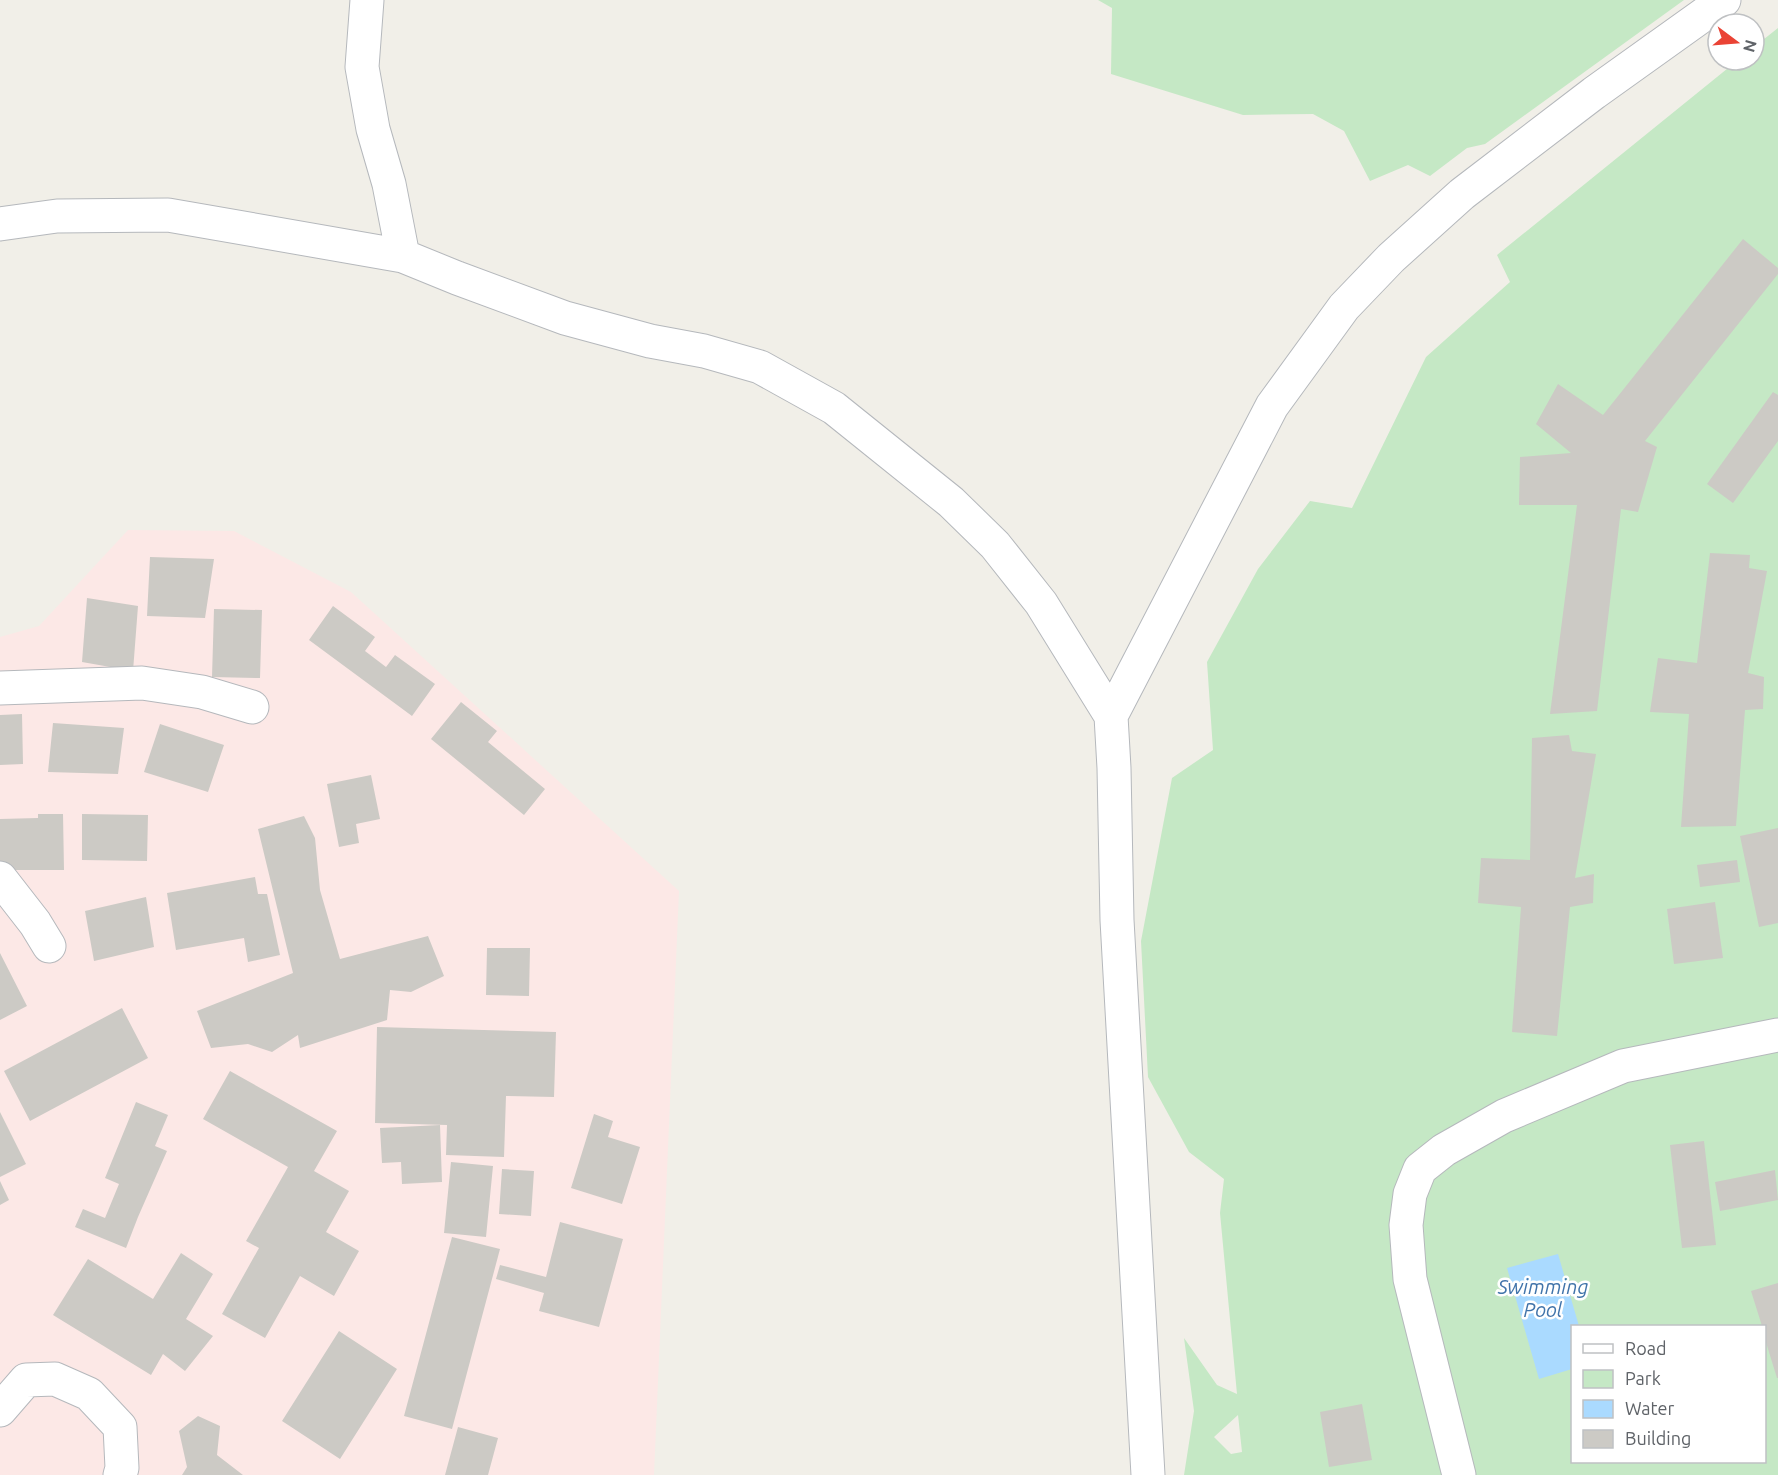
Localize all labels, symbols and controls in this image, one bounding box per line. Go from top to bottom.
north arrow [1706,12,1766,72]
text: N [1740,38,1761,54]
water label: Swimming Pool [1497,1275,1588,1321]
legend [1571,1325,1766,1463]
text: Road [1625,1338,1667,1358]
text: Park [1625,1368,1661,1388]
text: Water [1625,1398,1675,1418]
text: Building [1625,1428,1691,1448]

